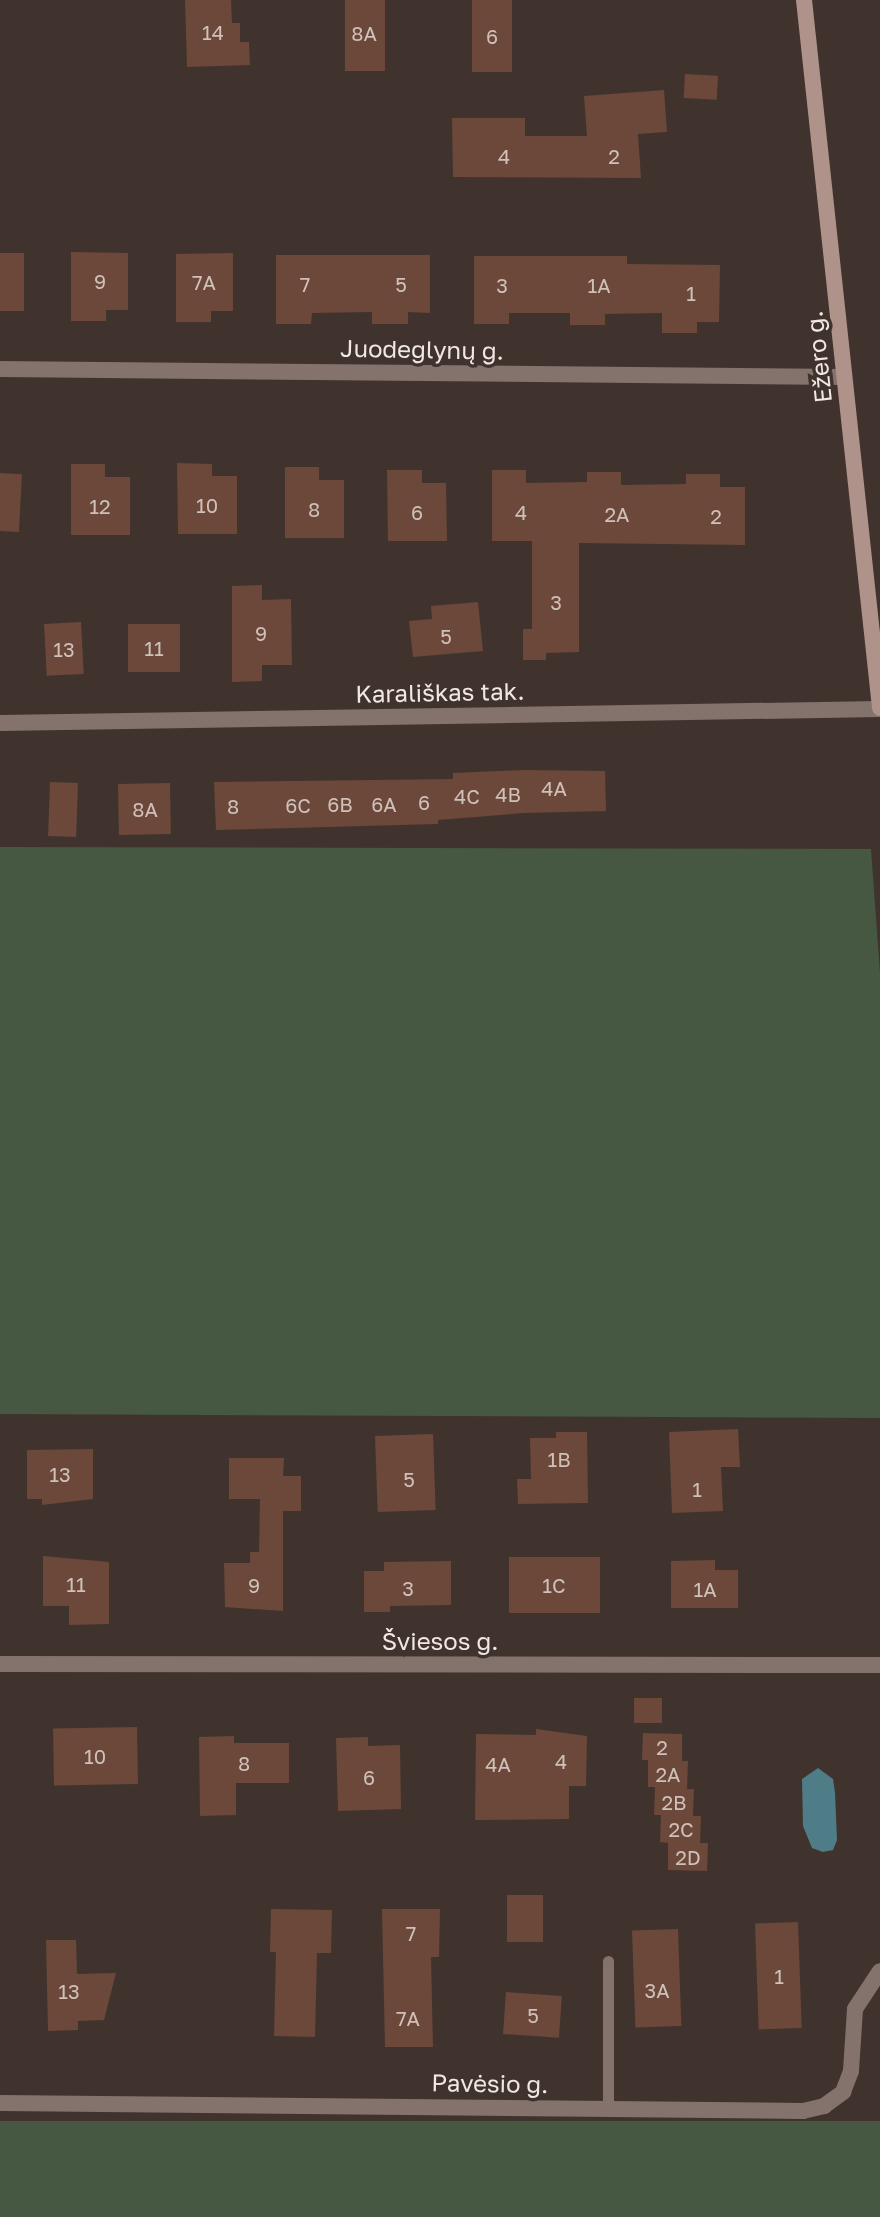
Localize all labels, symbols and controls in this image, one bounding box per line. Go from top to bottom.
house number: 14 [202,20,224,44]
house number: 8A [351,21,377,45]
house number: 6 [486,24,498,48]
house number: 4 [498,144,510,168]
house number: 2 [608,144,620,168]
house number: 9 [94,269,106,293]
house number: 7A [192,270,216,294]
house number: 7 [300,272,310,296]
house number: 5 [395,272,407,296]
house number: 3 [496,273,508,297]
house number: 1A [587,273,611,297]
house number: 1 [686,281,696,305]
street label: Ežero g. [799,310,837,404]
street label: Juodeglynų g. [340,333,504,365]
house number: 10 [196,493,218,517]
house number: 12 [89,494,111,518]
house number: 8 [308,497,320,521]
house number: 6 [411,500,423,524]
house number: 4 [515,500,527,524]
house number: 2A [605,502,629,526]
house number: 2 [710,504,722,528]
house number: 3 [550,590,562,614]
house number: 9 [255,621,267,645]
house number: 5 [440,624,452,648]
house number: 11 [144,636,164,660]
house number: 13 [53,637,75,661]
street label: Karališkas tak. [355,676,525,708]
house number: 4A [541,776,567,800]
house number: 4B [495,782,521,806]
house number: 4C [454,784,480,808]
house number: 6 [418,790,430,814]
house number: 6B [327,792,353,816]
house number: 6A [371,792,397,816]
house number: 6C [285,793,311,817]
house number: 8 [227,794,239,818]
house number: 8A [132,797,158,821]
house number: 1B [547,1447,571,1471]
house number: 13 [49,1462,71,1486]
house number: 5 [403,1467,415,1491]
house number: 1 [692,1477,702,1501]
house number: 11 [66,1572,86,1596]
house number: 9 [248,1573,260,1597]
house number: 1C [542,1573,566,1597]
house number: 3 [402,1576,414,1600]
house number: 1A [693,1577,717,1601]
street label: Šviesos g. [382,1627,498,1655]
house number: 2 [656,1735,668,1759]
house number: 10 [84,1744,106,1768]
house number: 4 [555,1749,567,1773]
house number: 8 [238,1751,250,1775]
house number: 4A [485,1752,511,1776]
house number: 2A [656,1762,680,1786]
house number: 6 [363,1765,375,1789]
house number: 2B [662,1790,686,1814]
house number: 2C [668,1817,694,1841]
house number: 2D [675,1845,701,1869]
house number: 7 [406,1921,416,1945]
house number: 1 [774,1964,784,1988]
house number: 3A [644,1978,670,2002]
house number: 13 [58,1979,80,2003]
house number: 5 [527,2003,539,2027]
house number: 7A [396,2006,420,2030]
street label: Pavėsio g. [431,2068,549,2098]

